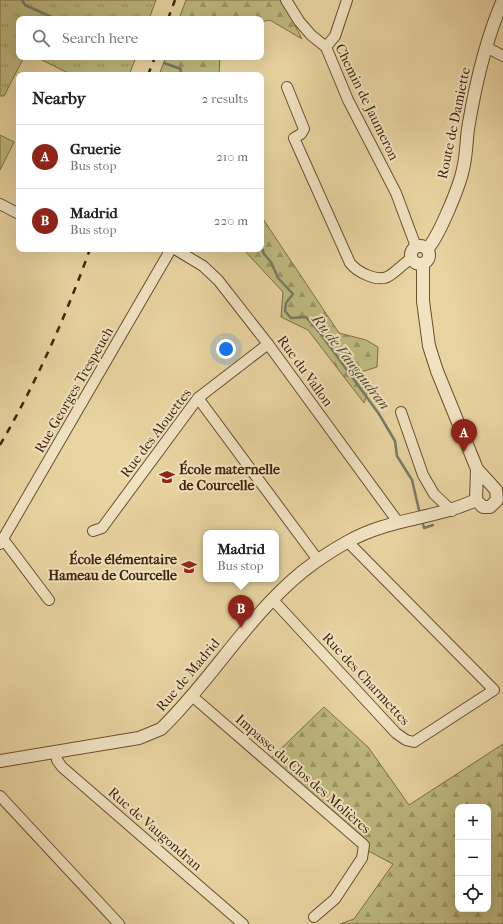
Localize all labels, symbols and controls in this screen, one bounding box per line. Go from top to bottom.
search box [16,16,264,60]
icon: search [30,27,52,49]
text: Search here [62,29,138,47]
street label: Chemin de Jaumeron [331,41,403,163]
street label: Route de Damiette [434,65,474,181]
text: Nearby [32,88,86,108]
text: 2 results [202,91,248,106]
text: Gruerie [70,140,121,158]
text: A [41,149,49,164]
text: 210 m [216,149,248,164]
text: Bus stop [70,158,116,173]
text: Madrid [70,204,118,222]
text: B [41,213,49,228]
text: 220 m [214,213,248,228]
text: Bus stop [70,222,116,237]
water label: Ru de Vaugaudran [307,310,394,413]
street label: Rue Georges Trespeuch [31,324,117,456]
street label: Rue du Vallon [274,332,336,410]
your location [216,339,236,359]
street label: Rue des Alouettes [117,385,195,481]
pin: A [451,419,477,452]
place label: École maternelle de Courcelle [179,460,280,494]
school or university icon: École maternelle de Courcelle [158,468,176,486]
popup [203,530,279,582]
text: Madrid [217,540,265,558]
place label: École élémentaire Hameau de Courcelle [48,550,177,584]
school or university icon: École élémentaire Hameau de Courcelle [180,558,198,576]
text: Bus stop [217,558,264,573]
pin: B [228,595,254,628]
street label: Rue des Charmettes [319,629,413,729]
street label: Rue de Madrid [153,635,224,715]
street label: Impasse du Clos des Molières [232,711,374,837]
street label: Rue de Vaugondran [105,784,205,874]
map controls [455,804,491,912]
button: + [455,804,491,840]
button: − [455,840,491,876]
button: locate [455,876,491,912]

